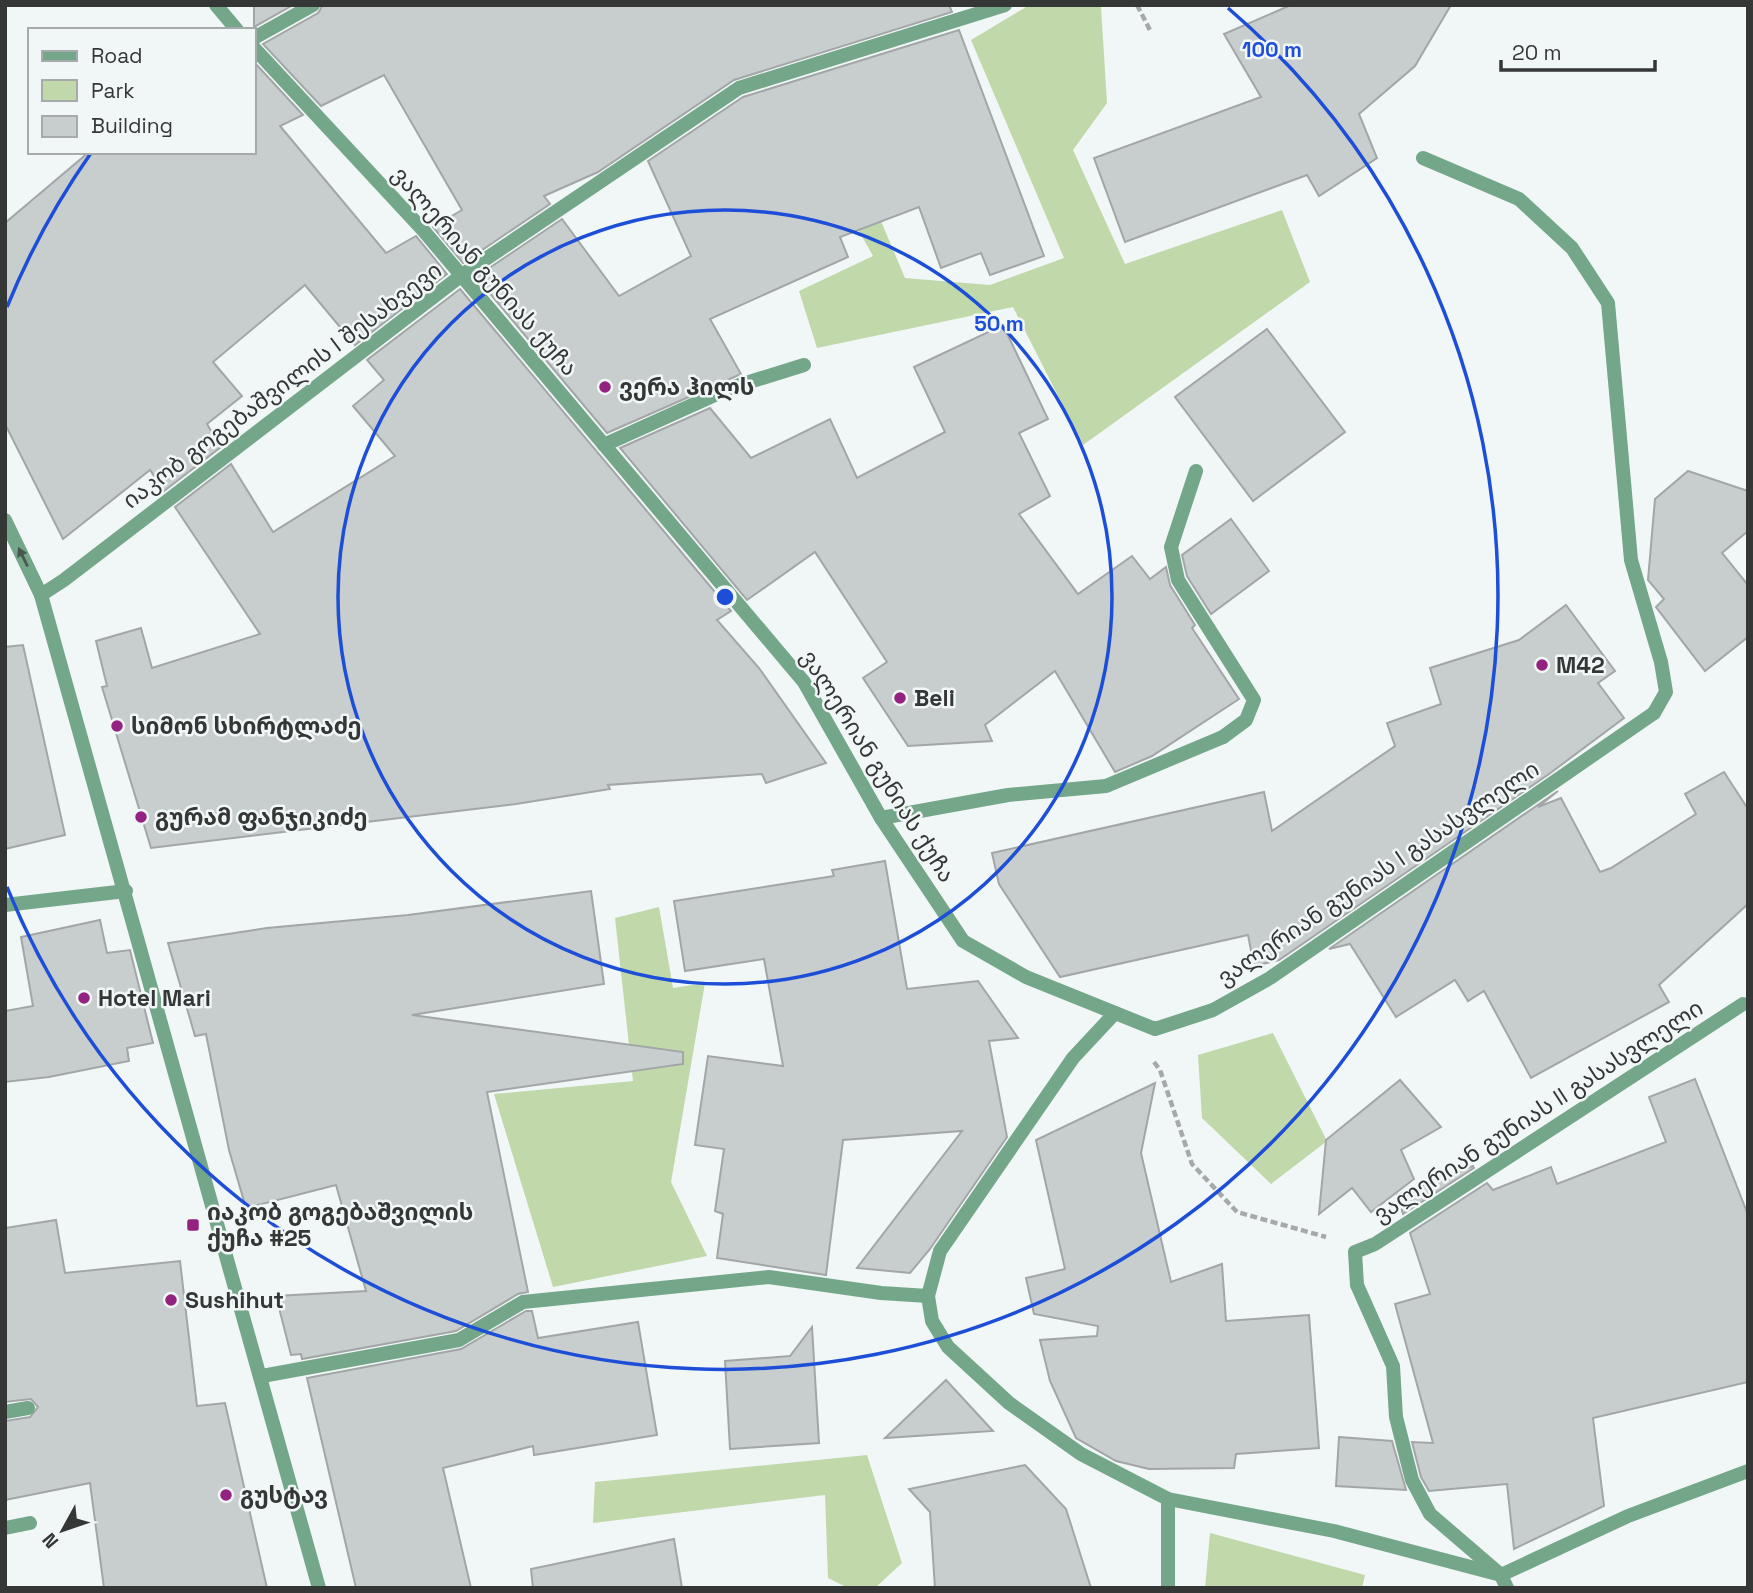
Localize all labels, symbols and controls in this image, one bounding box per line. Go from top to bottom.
legend [28,28,256,154]
scale bar [1501,28,1655,72]
text: 100 m [1242,36,1302,63]
text: 20 m [1512,39,1562,66]
text: Road [91,42,143,69]
text: Park [91,77,135,104]
text: Building [91,112,173,139]
street label: ვალერიან გუნიას ქუჩა [386,160,584,382]
street label: იაკობ გოგებაშვილის I შესახვევი [116,255,448,515]
text: 50 m [974,310,1024,337]
place label: ვერა ჰილს [619,372,754,402]
marker: ვერა ჰილს [597,379,613,395]
one-way arrow [18,547,29,567]
centre of rings [713,585,737,609]
street label: ვალერიან გუნიას ქუჩა [794,644,962,888]
place label: M42 [1556,650,1605,680]
marker: M42 [1534,657,1550,673]
place label: Beli [914,683,955,713]
marker: Beli [892,690,908,706]
place label: სიმონ სხირტლაძე [131,711,362,741]
marker: სიმონ სხირტლაძე [109,718,125,734]
street label: ვალერიან გუნიას I გასასვლელი [1211,754,1545,992]
place label: გურამ ფანჯიკიძე [155,802,368,832]
marker: გურამ ფანჯიკიძე [133,809,149,825]
place label: Hotel Mari [98,983,211,1013]
marker: Hotel Mari [76,990,92,1006]
street label: ვალერიან გუნიას II გასასვლელი [1367,993,1709,1229]
place label: იაკობ გოგებაშვილის ქუჩა #25 [207,1197,473,1253]
marker: იაკობ გოგებაშვილის ქუჩა #25 [185,1217,201,1233]
place label: Sushihut [185,1285,284,1315]
marker: Sushihut [163,1292,179,1308]
place label: გუსტავ [240,1480,328,1510]
marker: გუსტავ [218,1487,234,1503]
north arrow [28,1495,98,1565]
text: N [37,1528,64,1554]

